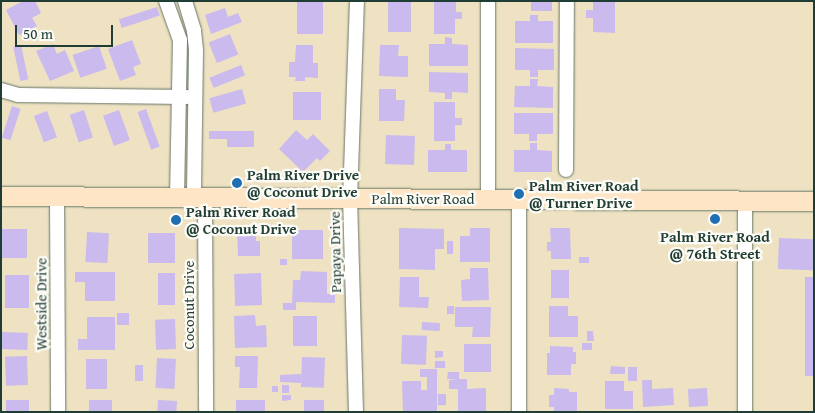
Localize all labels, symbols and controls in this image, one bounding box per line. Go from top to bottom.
scale bar [18,15,115,47]
text: 50 m [23,23,53,44]
place label: Palm River Drive @ Coconut Drive [247,165,359,200]
place label: Palm River Road @ Turner Drive [529,176,639,211]
marker: Palm River Drive @ Coconut Drive [231,177,243,189]
marker: Palm River Road @ Turner Drive [513,188,525,200]
street label: Palm River Road [372,190,474,208]
place label: Palm River Road @ Coconut Drive [186,202,297,237]
street label: Papaya Drive [325,211,345,293]
marker: Palm River Road @ 76th Street [709,213,721,225]
marker: Palm River Road @ Coconut Drive [170,214,182,226]
place label: Palm River Road @ 76th Street [660,227,770,262]
street label: Westside Drive [32,258,50,350]
street label: Coconut Drive [180,261,198,349]

